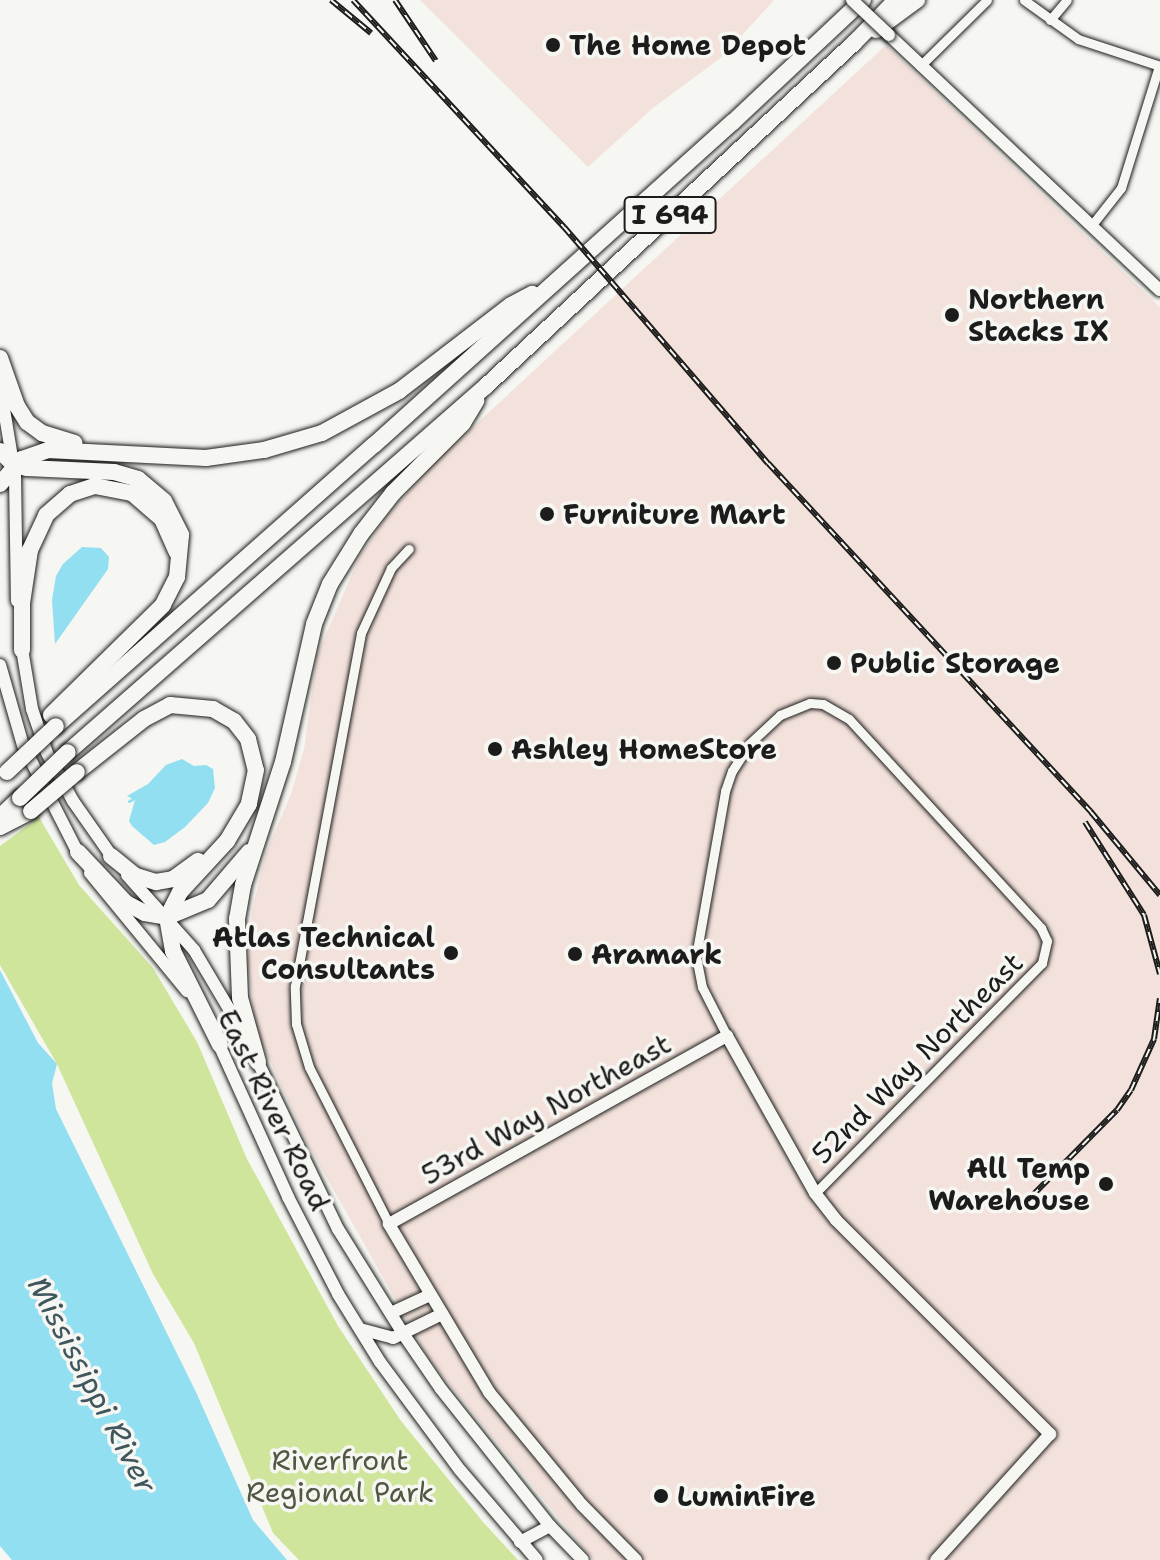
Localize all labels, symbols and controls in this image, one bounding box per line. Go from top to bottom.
place label: The Home Depot [569,28,806,62]
marker: The Home Depot [544,36,562,54]
road number: I 694 [622,193,718,237]
place label: Northern Stacks IX [968,282,1109,348]
marker: Northern Stacks IX [943,306,961,324]
place label: Furniture Mart [563,497,786,531]
marker: Furniture Mart [538,505,556,523]
place label: Public Storage [850,646,1060,680]
marker: Public Storage [825,654,843,672]
place label: Ashley HomeStore [511,732,777,766]
marker: Ashley HomeStore [486,740,504,758]
place label: Atlas Technical Consultants [212,920,435,986]
place label: Aramark [591,937,722,971]
marker: Atlas Technical Consultants [442,944,460,962]
marker: Aramark [566,945,584,963]
street label: 52nd Way Northeast [805,946,1029,1170]
street label: East River Road [211,1004,337,1216]
street label: 53rd Way Northeast [415,1026,677,1192]
place label: All Temp Warehouse [928,1151,1090,1217]
marker: All Temp Warehouse [1097,1175,1115,1193]
water label: Mississippi River [20,1271,164,1499]
park label: Riverfront Regional Park [246,1443,434,1509]
place label: LuminFire [677,1479,816,1513]
marker: LuminFire [652,1487,670,1505]

